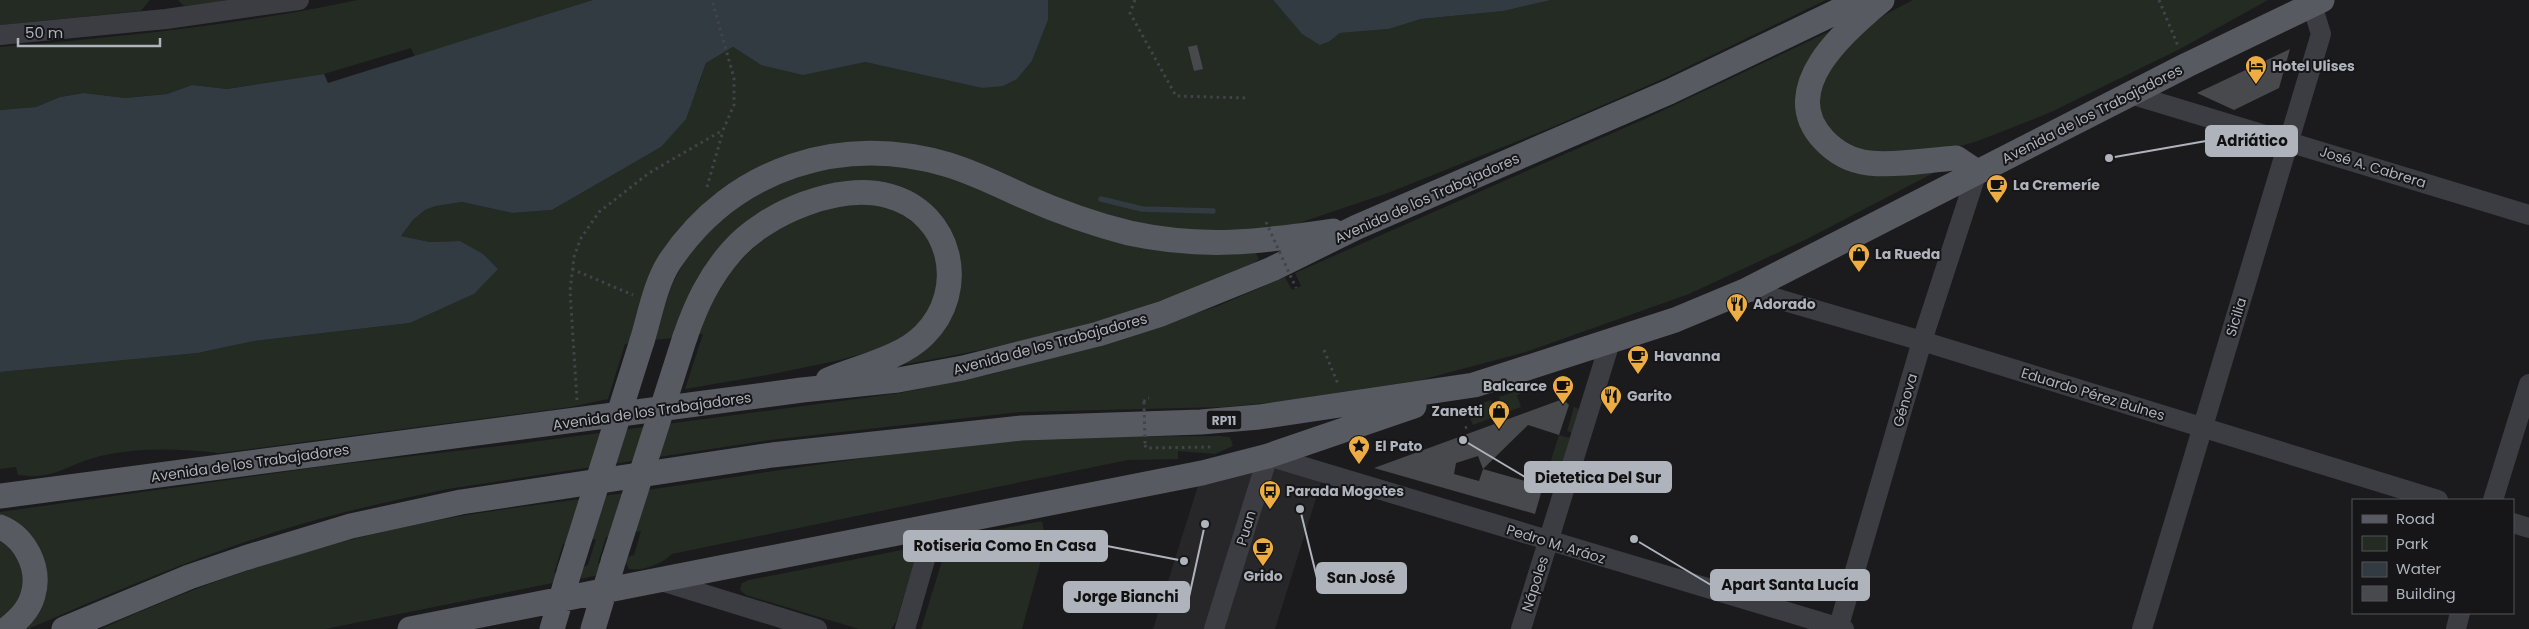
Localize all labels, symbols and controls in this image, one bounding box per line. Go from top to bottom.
scale bar [18,15,160,47]
text: 50 m [25,22,63,43]
hotel icon: Hotel Ulises [2244,54,2268,85]
place label: Hotel Ulises [2272,56,2355,76]
street label: Avenida de los Trabajadores [1998,60,2186,168]
callout: Adriático [2206,126,2297,156]
text: Adriático [2216,130,2288,151]
street label: José A. Cabrera [2317,141,2429,193]
street label: Avenida de los Trabajadores [1332,148,1522,248]
cafe icon: La Cremeríe [1985,173,2009,204]
place label: La Cremeríe [2013,175,2100,195]
shop icon: La Rueda [1847,242,1871,273]
place label: La Rueda [1875,244,1940,264]
restaurant icon: Adorado [1725,292,1749,323]
place label: Adorado [1753,294,1816,314]
street label: Sicilia [2221,295,2251,339]
street label: Avenida de los Trabajadores [951,308,1149,380]
cafe icon: Havanna [1626,344,1650,375]
place label: Havanna [1654,346,1720,366]
street label: Eduardo Pérez Bulnes [2019,363,2167,425]
street label: Génova [1888,371,1922,429]
cafe icon: Balcarce [1551,374,1575,405]
place label: Balcarce [1483,376,1547,396]
restaurant icon: Garito [1599,384,1623,415]
place label: Garito [1627,386,1672,406]
street label: Avenida de los Trabajadores [552,387,752,435]
shop icon: Zanetti [1487,399,1511,430]
place label: Zanetti [1432,401,1483,421]
road number: RP11 [1206,410,1242,430]
place icon: El Pato [1347,434,1371,465]
place label: El Pato [1375,436,1423,456]
street label: Avenida de los Trabajadores [150,439,350,487]
callout: Dietetica Del Sur [1525,462,1671,492]
text: Dietetica Del Sur [1535,467,1662,488]
bus stop icon: Parada Mogotes [1258,479,1282,510]
place label: Parada Mogotes [1286,481,1404,501]
legend [2352,499,2514,614]
street label: Puan [1231,508,1261,548]
text: Road [2396,508,2435,529]
street label: Pedro M. Aráoz [1504,519,1608,569]
callout: Rotiseria Como En Casa [904,531,1107,561]
text: Park [2396,533,2428,554]
text: Rotiseria Como En Casa [914,535,1096,556]
cafe icon: Grido [1251,536,1275,567]
street label: Nápoles [1517,554,1553,614]
text: Water [2396,558,2442,579]
callout: San José [1317,563,1406,593]
place label: Grido [1243,566,1283,586]
text: San José [1327,567,1395,588]
callout: Apart Santa Lucía [1711,570,1869,600]
text: Apart Santa Lucía [1721,574,1859,595]
callout: Jorge Bianchi [1064,582,1189,612]
text: Building [2396,583,2456,604]
text: Jorge Bianchi [1073,586,1179,607]

